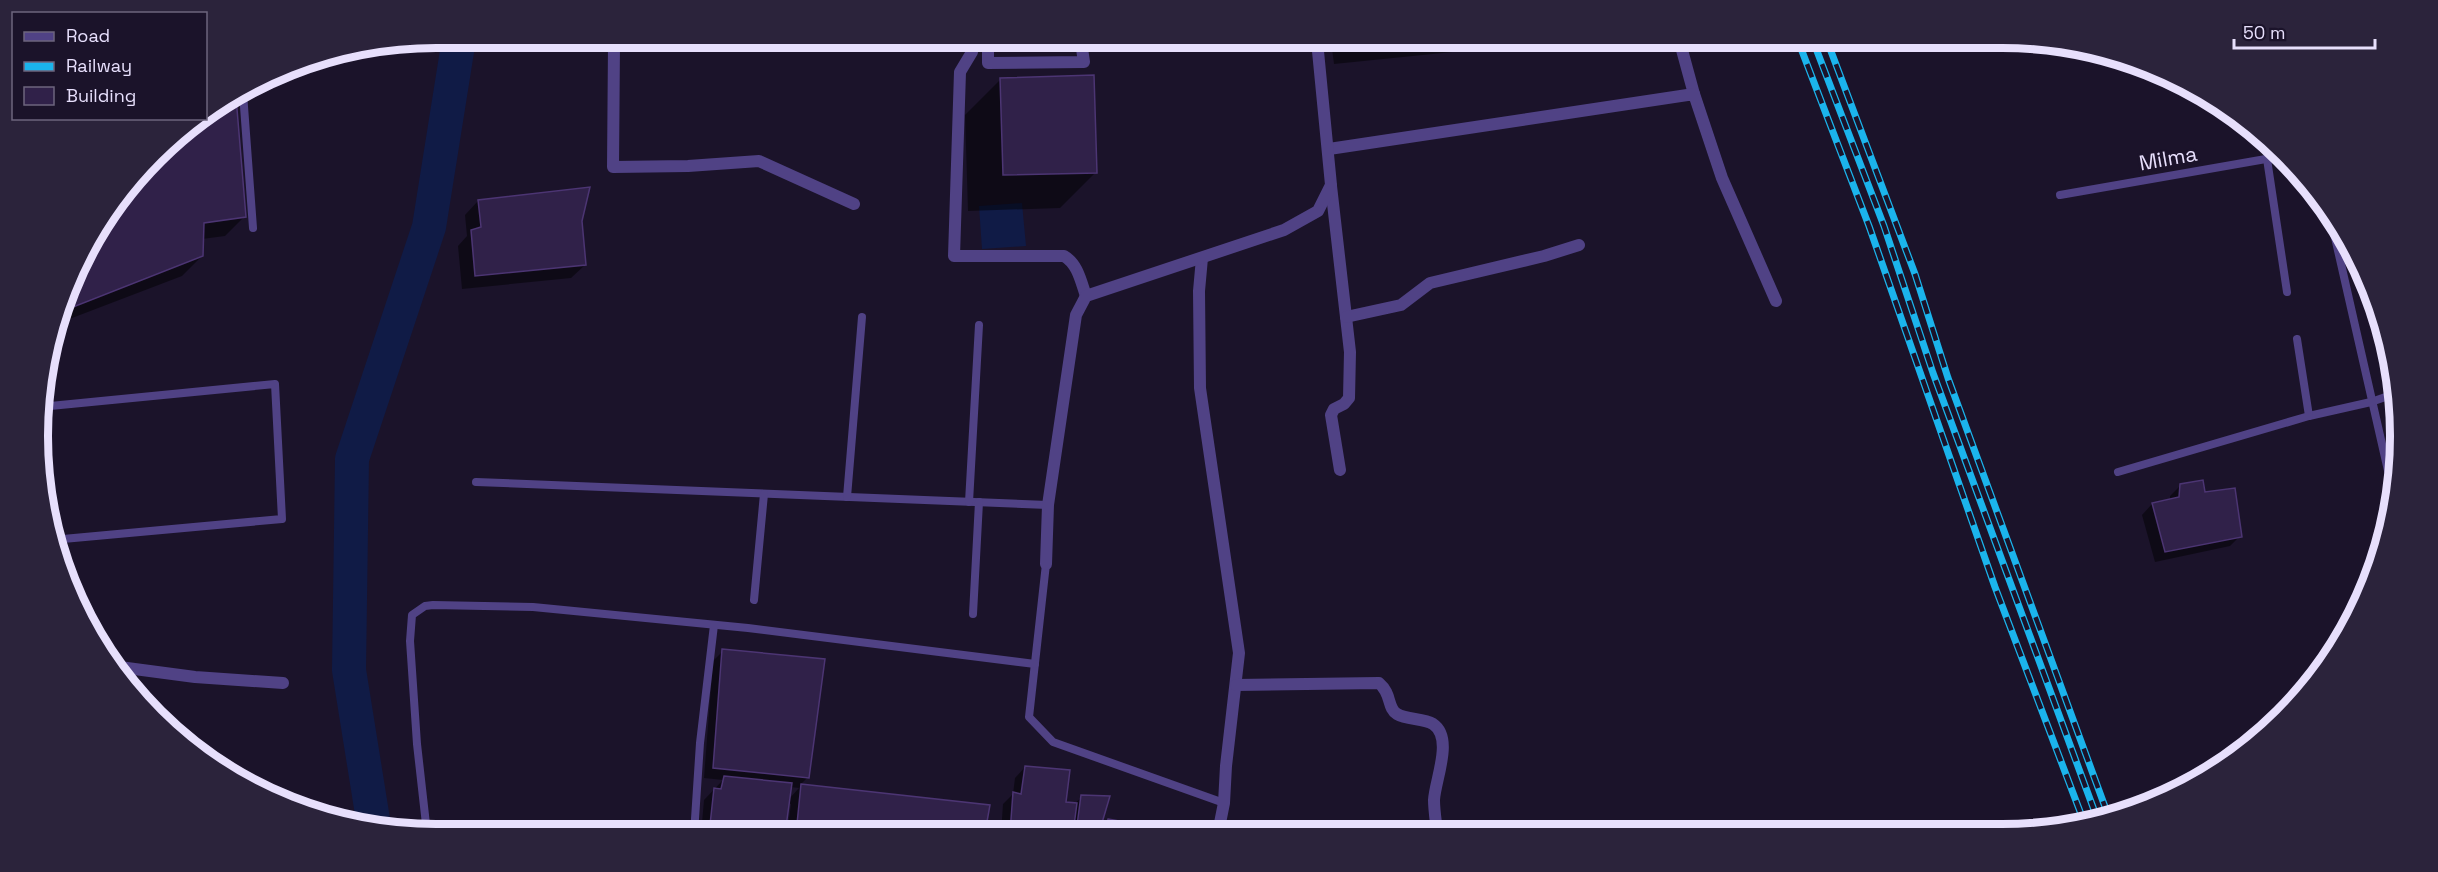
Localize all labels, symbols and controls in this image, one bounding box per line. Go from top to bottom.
legend [12,12,207,120]
scale bar [2234,12,2375,50]
text: 50 m [2243,21,2285,44]
text: Road [66,24,110,47]
text: Railway [66,54,132,77]
text: Building [66,84,136,107]
street label: Milma [2137,140,2199,176]

